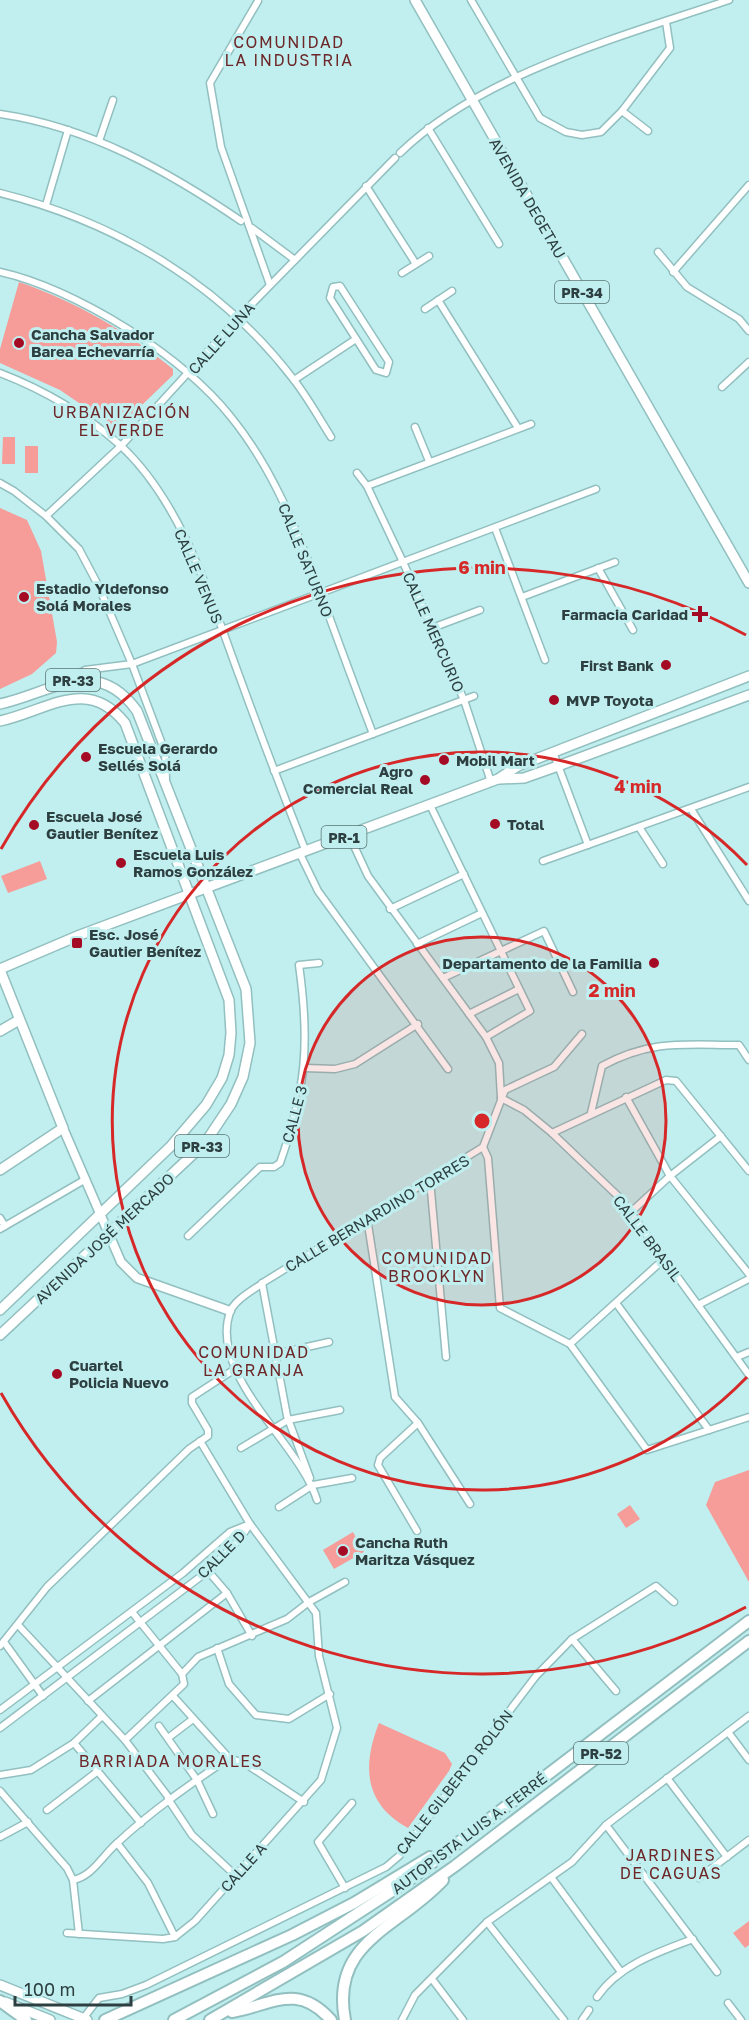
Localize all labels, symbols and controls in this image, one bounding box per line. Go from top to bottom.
district label: COMUNIDAD LA INDUSTRIA [224,32,354,70]
street label: AVENIDA DEGETAU [486,135,570,261]
road number: PR-34 [555,281,609,303]
street label: CALLE LUNA [184,298,258,378]
place label: Cancha Salvador Barea Echevarría [31,325,155,360]
marker: Cancha Salvador Barea Echevarría [12,336,26,350]
district label: URBANIZACIÓN EL VERDE [53,402,191,440]
street label: CALLE SATURNO [275,500,337,620]
street label: CALLE VENUS [171,526,227,626]
text: 6 min [458,556,506,578]
street label: CALLE MERCURIO [399,569,469,695]
place label: Estadio Yldefonso Solá Morales [36,579,169,614]
marker: Estadio Yldefonso Solá Morales [17,590,31,604]
place label: Farmacia Caridad [561,605,688,623]
marker: Farmacia Caridad [693,607,707,621]
place label: First Bank [580,656,654,674]
marker: First Bank [659,658,673,672]
road number: PR-33 [46,669,100,691]
place label: MVP Toyota [566,691,654,709]
marker: MVP Toyota [547,693,561,707]
place label: Escuela Gerardo Sellés Solá [98,739,218,774]
marker: Escuela Gerardo Sellés Solá [79,750,93,764]
place label: Mobil Mart [456,751,535,769]
marker: Mobil Mart [437,753,451,767]
place label: Agro Comercial Real [303,762,413,797]
marker: Agro Comercial Real [418,773,432,787]
text: 4 min [614,775,662,797]
place label: Escuela José Gautier Benítez [46,807,159,842]
place label: Total [507,815,544,833]
marker: Total [488,817,502,831]
marker: Escuela José Gautier Benítez [27,818,41,832]
road number: PR-1 [322,826,366,848]
place label: Escuela Luis Ramos González [133,845,253,880]
marker: Escuela Luis Ramos González [114,856,128,870]
place label: Esc. José Gautier Benítez [89,925,202,960]
marker: Esc. José Gautier Benítez [70,936,84,950]
place label: Departamento de la Familia [442,954,642,972]
marker: Departamento de la Familia [647,956,661,970]
text: 2 min [588,979,636,1001]
street label: CALLE 3 [278,1083,310,1145]
centre of rings [472,1111,492,1131]
road number: PR-33 [175,1135,229,1157]
street label: CALLE BERNARDINO TORRES [282,1151,472,1275]
street label: AVENIDA JOSÉ MERCADO [31,1169,177,1307]
street label: CALLE BRASIL [610,1191,686,1285]
district label: COMUNIDAD BROOKLYN [381,1248,493,1286]
district label: COMUNIDAD LA GRANJA [198,1342,310,1380]
place label: Cuartel Policia Nuevo [69,1356,169,1391]
marker: Cuartel Policia Nuevo [50,1367,64,1381]
street label: CALLE D [193,1526,249,1582]
place label: Cancha Ruth Maritza Vásquez [355,1533,475,1568]
marker: Cancha Ruth Maritza Vásquez [336,1544,350,1558]
street label: CALLE GILBERTO ROLÓN [392,1706,516,1858]
road number: PR-52 [574,1742,628,1764]
district label: BARRIADA MORALES [79,1751,263,1771]
street label: AUTOPISTA LUIS A. FERRÉ [388,1769,550,1897]
street label: CALLE A [216,1839,270,1895]
district label: JARDINES DE CAGUAS [620,1845,722,1883]
scale bar [15,1969,130,2007]
text: 100 m [24,1978,75,2000]

